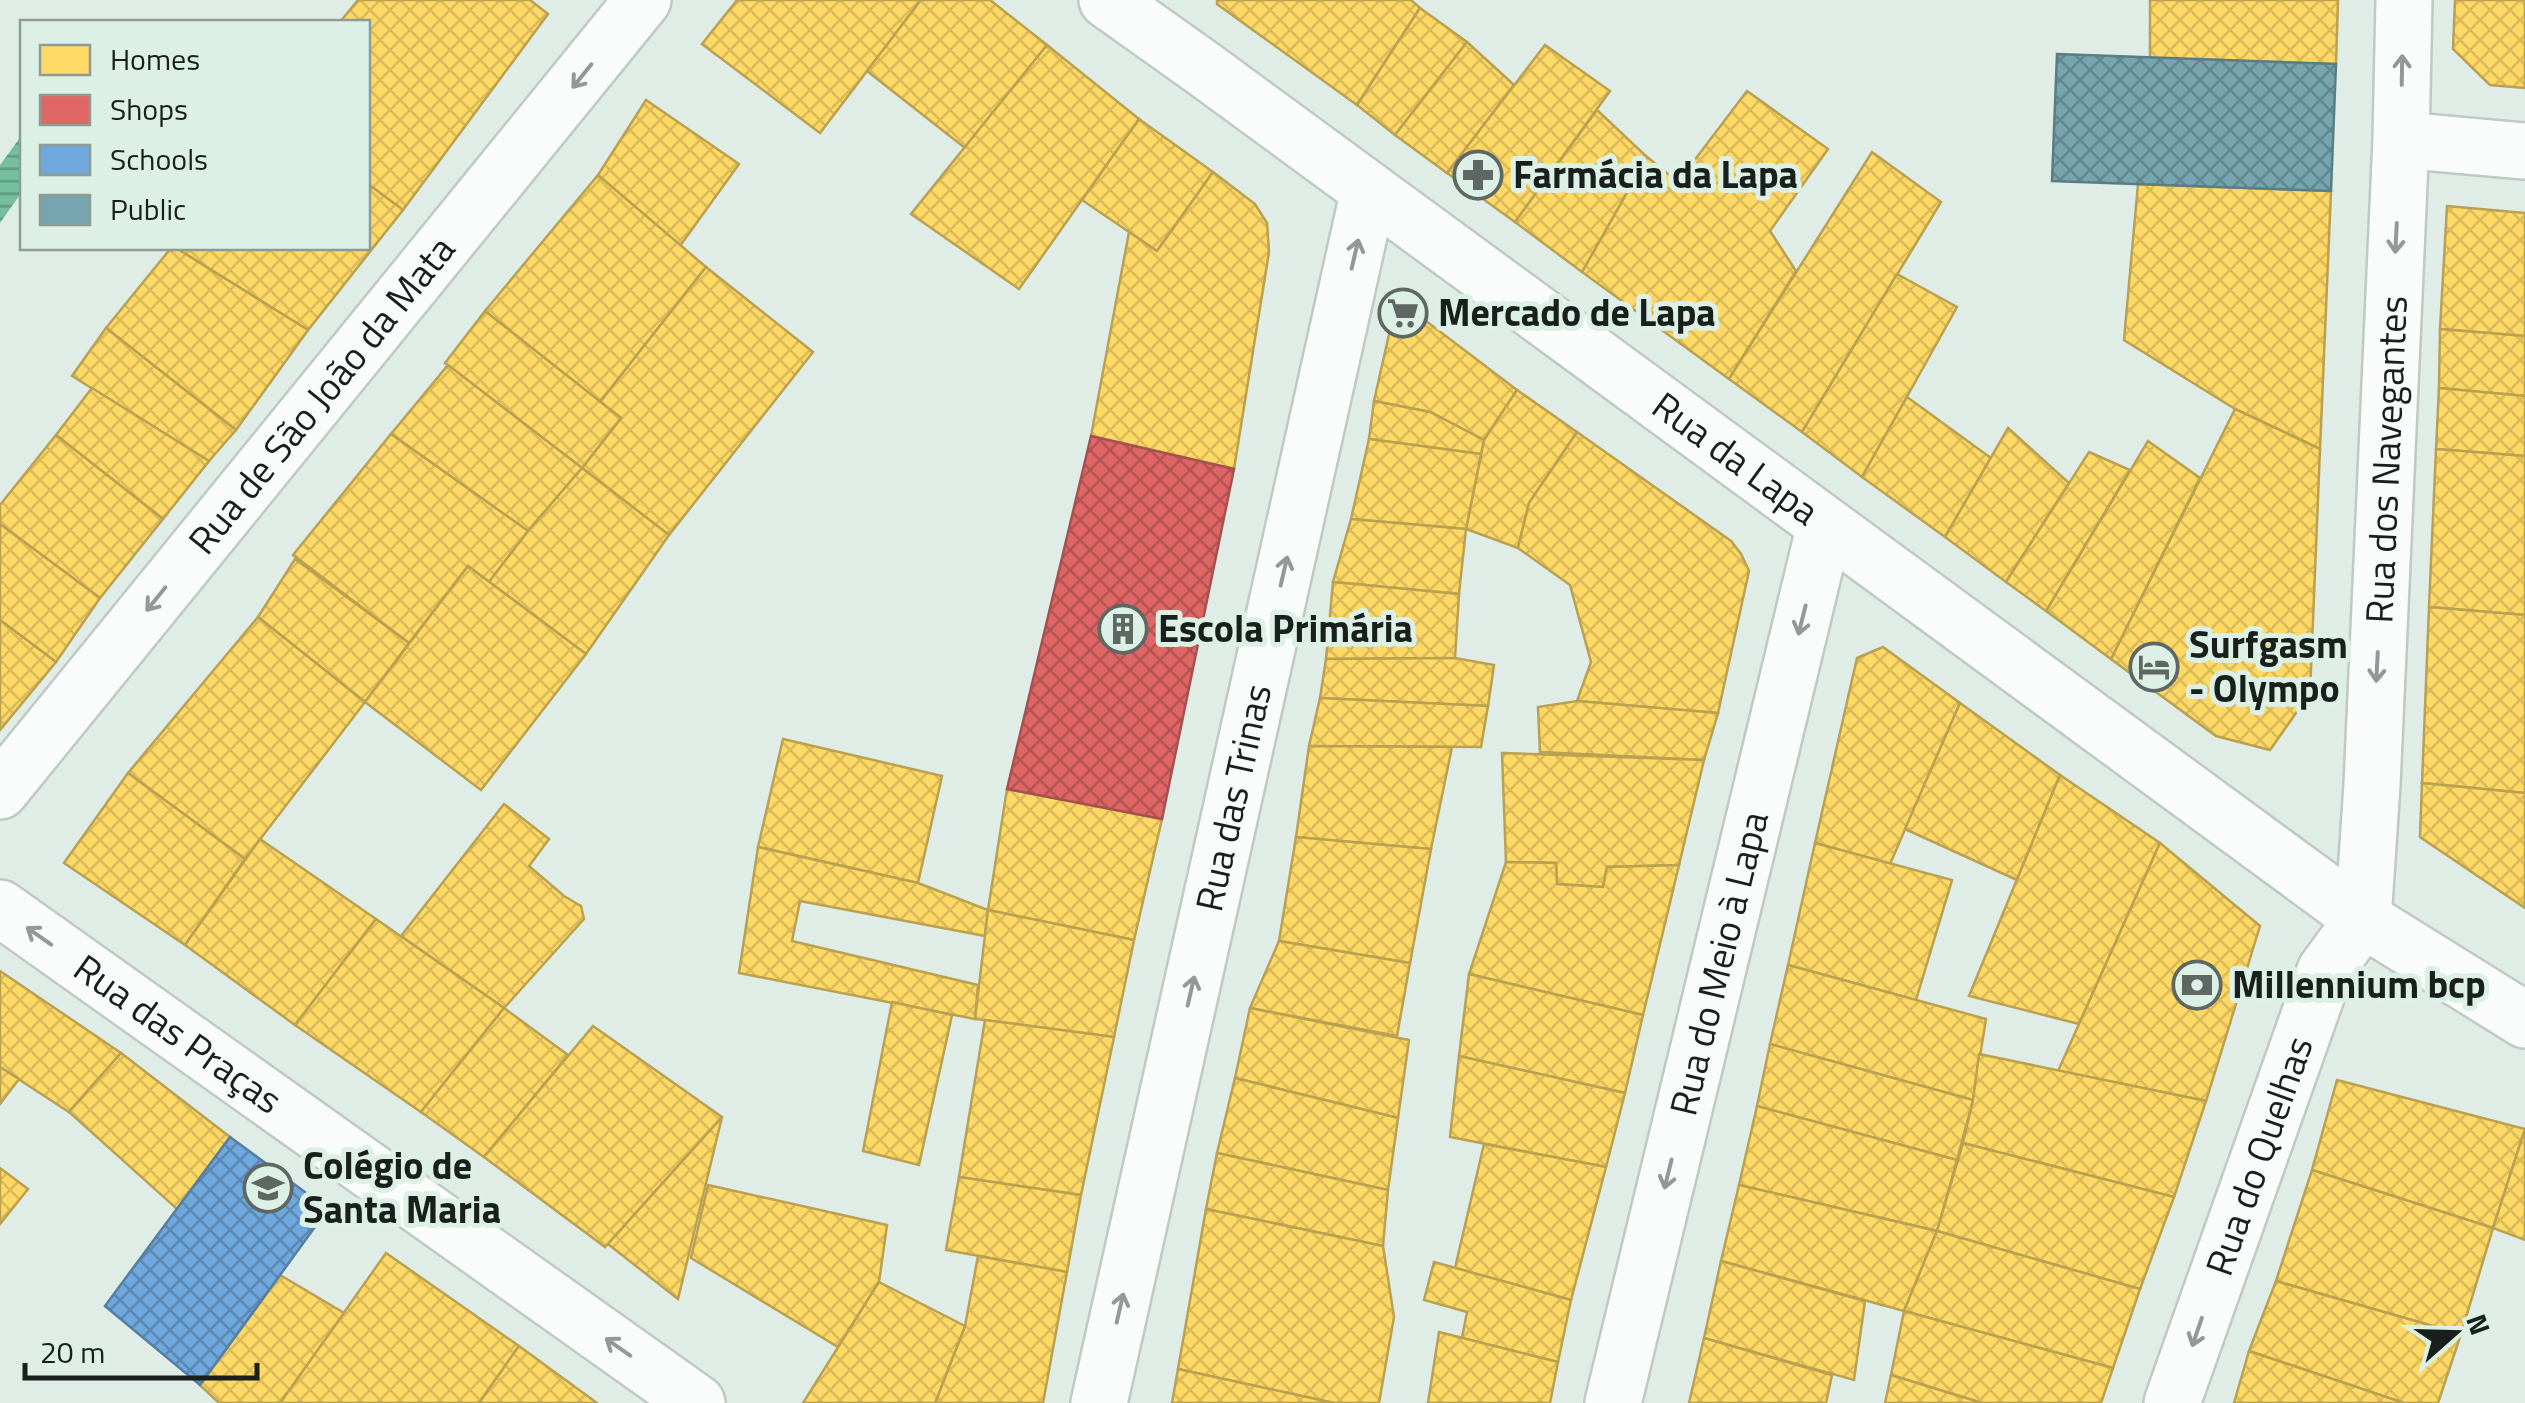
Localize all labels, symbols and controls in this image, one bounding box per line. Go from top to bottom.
legend [20,20,370,250]
text: Homes [110,36,200,82]
one-way arrow [2393,55,2412,87]
one-way arrow [571,62,593,88]
text: Shops [110,86,188,132]
text: Schools [110,136,208,182]
place label: Farmácia da Lapa [1513,145,1798,203]
pharmacy icon: Farmácia da Lapa [1452,149,1504,201]
text: Public [110,186,186,232]
one-way arrow [2387,221,2406,253]
street label: Rua de São João da Mata [174,223,468,567]
one-way arrow [1347,239,1365,271]
place label: Mercado de Lapa [1438,283,1716,341]
supermarket icon: Mercado de Lapa [1377,287,1429,339]
street label: Rua dos Navegantes [2349,294,2422,625]
street label: Rua da Lapa [1640,377,1832,539]
one-way arrow [1276,556,1294,588]
one-way arrow [145,586,167,612]
place label: Escola Primária [1158,599,1413,657]
building icon: Escola Primária [1097,603,1149,655]
one-way arrow [1792,603,1810,635]
place label: Surfgasm - Olympo [2189,615,2348,717]
hotel icon: Surfgasm - Olympo [2128,641,2180,693]
one-way arrow [2368,651,2387,683]
street label: Rua das Trinas [1179,678,1286,917]
street label: Rua do Meio à Lapa [1653,805,1783,1121]
one-way arrow [25,926,53,947]
street label: Rua das Praças [62,939,295,1128]
place label: Millennium bcp [2232,955,2486,1013]
bank icon: Millennium bcp [2171,959,2223,1011]
one-way arrow [1183,976,1201,1008]
street label: Rua do Quelhas [2189,1028,2328,1283]
place label: Colégio de Santa Maria [303,1136,501,1238]
one-way arrow [1658,1157,1676,1189]
school or university icon: Colégio de Santa Maria [242,1162,294,1214]
north arrow [2405,1283,2505,1383]
one-way arrow [1112,1293,1130,1325]
text: N [2455,1308,2502,1341]
one-way arrow [2187,1315,2205,1347]
scale bar [25,1318,258,1380]
text: 20 m [40,1329,105,1375]
one-way arrow [605,1336,632,1357]

